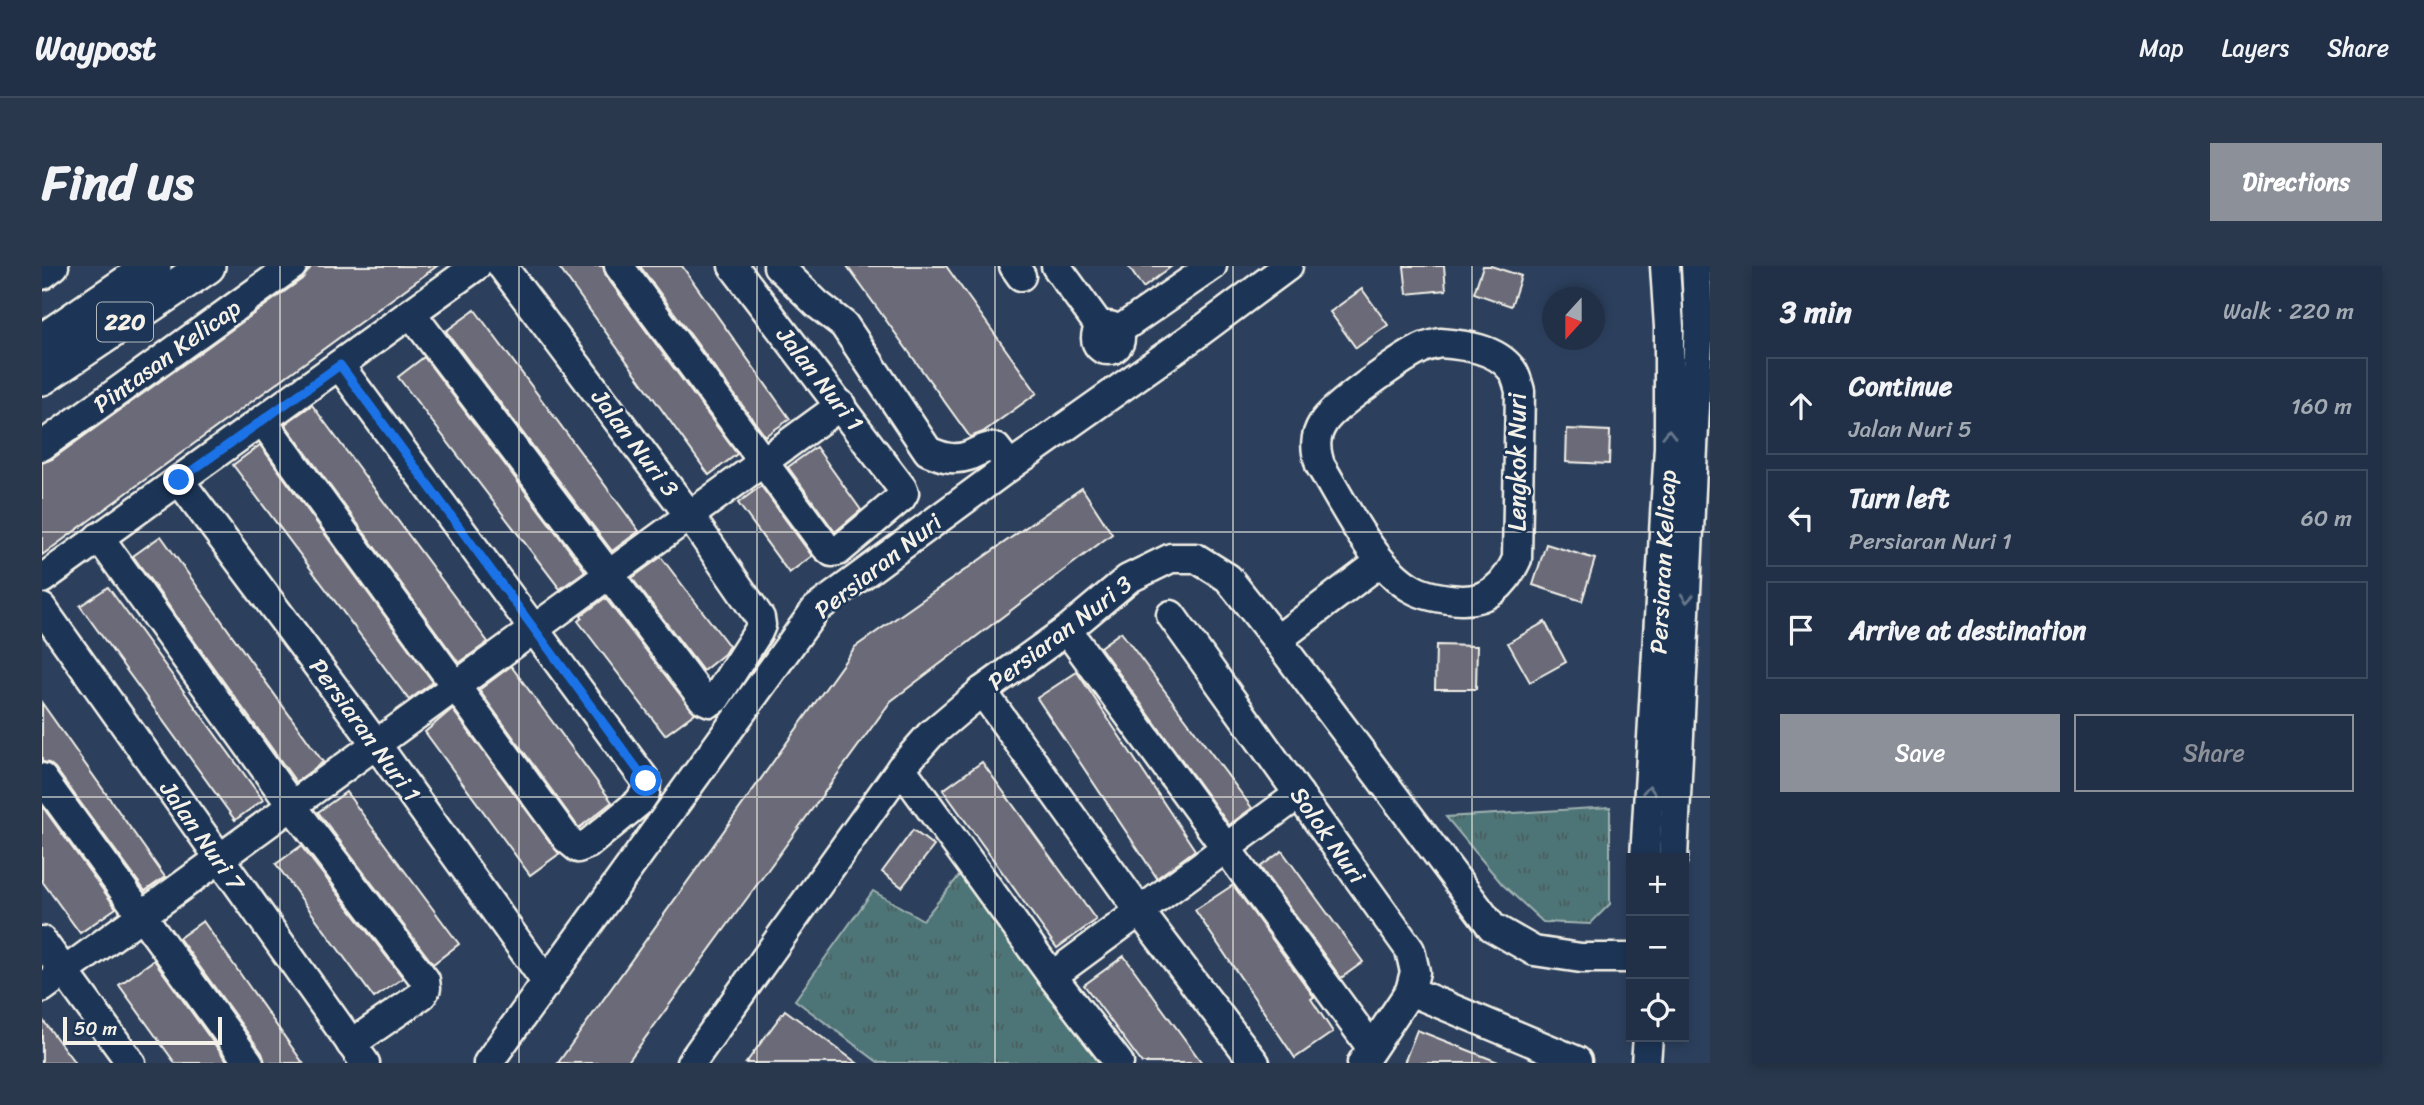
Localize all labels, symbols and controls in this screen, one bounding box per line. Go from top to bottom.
text: Waypost [35,19,156,77]
text: Map [2139,27,2184,69]
text: Layers [2222,27,2289,69]
text: Share [2327,27,2389,69]
text: Find us [42,139,194,226]
button: Directions [2210,143,2382,221]
text: 3 min [1780,285,1852,339]
street label: Pintasan Kelicap [84,287,250,424]
north arrow [1542,287,1605,350]
text: Walk · 220 m [2223,291,2354,332]
road number: 220 [97,302,153,342]
street label: Jalan Nuri 1 [765,316,875,441]
text: Continue [1849,363,1952,409]
street label: Jalan Nuri 3 [579,379,690,506]
text: 160 m [2291,386,2352,427]
icon: ahead [1782,387,1820,425]
street label: Lengkok Nuri [1496,391,1538,531]
text: Jalan Nuri 5 [1849,409,1972,450]
one-way arrow [1661,429,1677,439]
route end [163,464,194,495]
street label: Persiaran Kelicap [1637,468,1689,655]
text: Turn left [1849,475,1949,521]
text: 60 m [2301,498,2352,539]
icon: left [1782,499,1820,537]
street label: Persiaran Nuri [805,502,952,630]
text: Persiaran Nuri 1 [1849,521,2012,562]
street label: Persiaran Nuri 3 [978,564,1142,702]
one-way arrow [1679,593,1694,604]
text: Arrive at destination [1849,607,2086,653]
icon: arrive [1782,611,1820,649]
street label: Persiaran Nuri 1 [298,649,432,811]
button: Save [1780,714,2060,792]
button: Share [2074,714,2354,792]
route start [630,765,661,796]
street label: Jalan Nuri 7 [148,771,257,901]
street label: Solok Nuri [1279,777,1378,894]
one-way arrow [1642,784,1657,795]
map controls [1626,853,1689,1042]
button: + [1626,853,1689,916]
button: − [1626,916,1689,979]
button: locate [1626,979,1689,1042]
text: 50 m [74,1012,117,1045]
scale bar [63,1014,222,1046]

